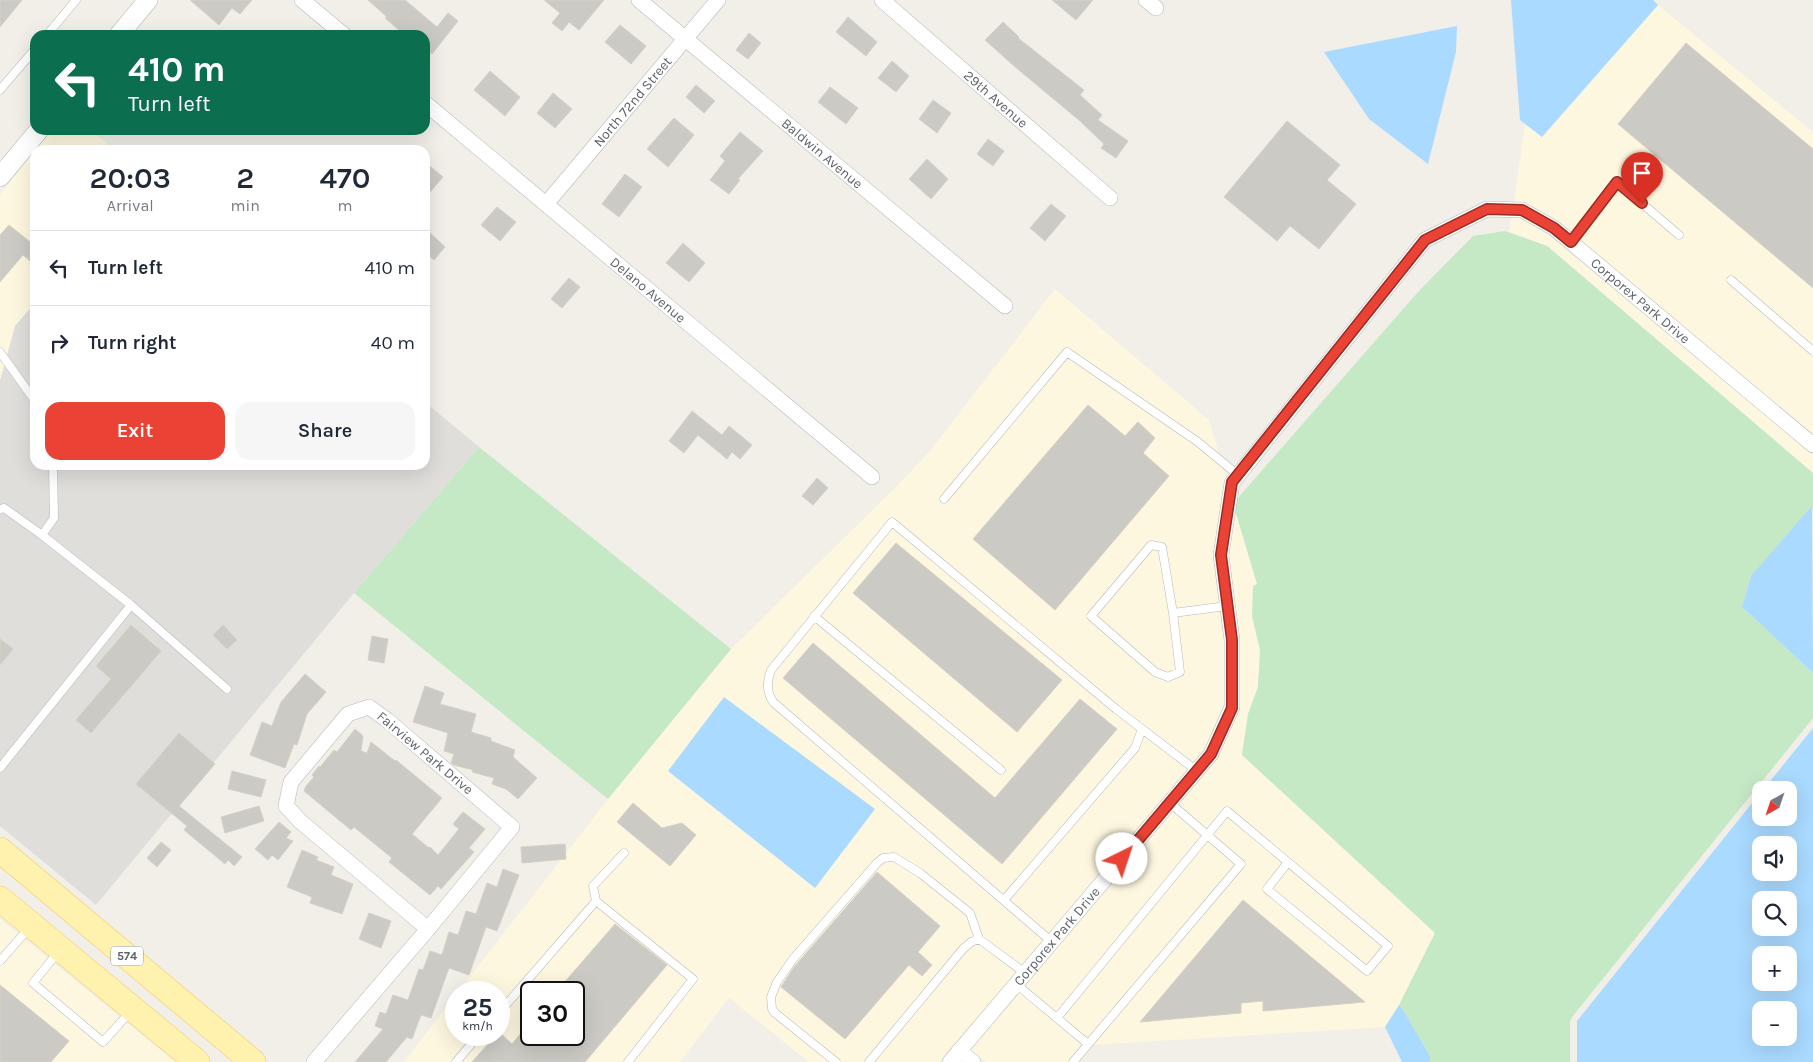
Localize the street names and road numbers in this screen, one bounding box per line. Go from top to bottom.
street label: North 72nd Street [590,53,675,150]
street label: 29th Avenue [960,67,1032,131]
street label: Baldwin Avenue [778,114,867,192]
street label: Delano Avenue [607,253,690,326]
street label: Corporex Park Drive [1587,254,1694,347]
street label: Fairview Park Drive [373,708,477,798]
street label: Corporex Park Drive [1010,883,1103,989]
road number: 574 [111,946,143,966]

